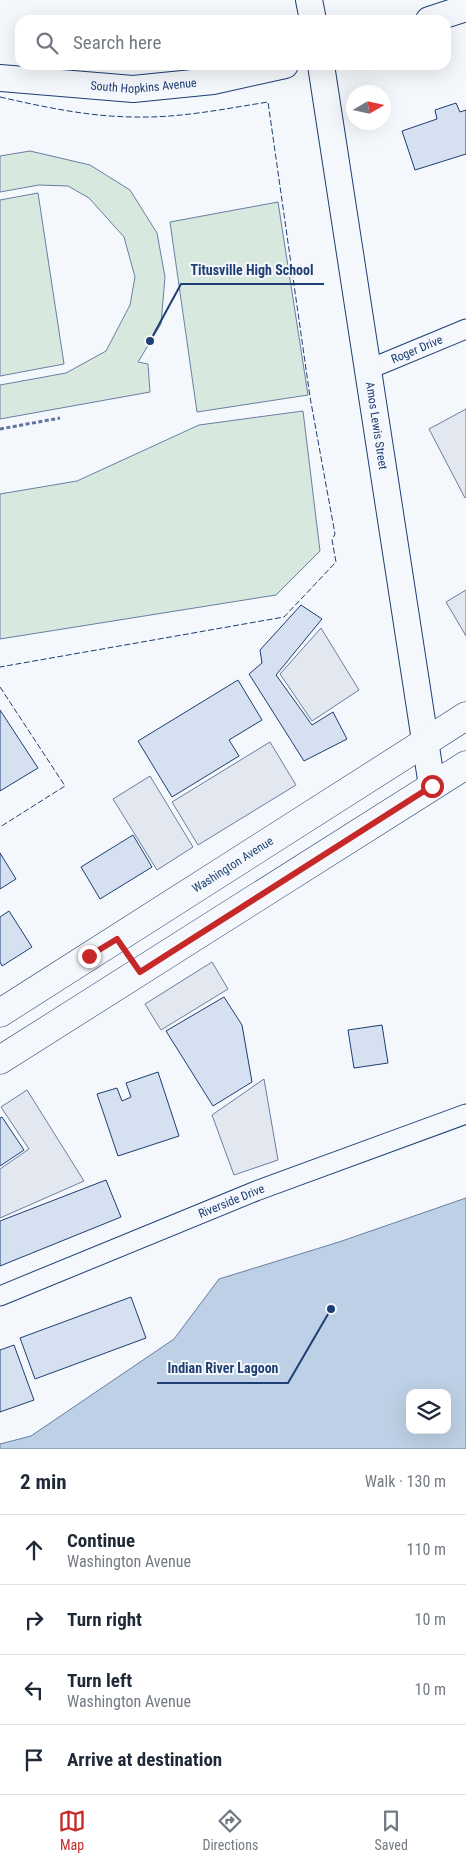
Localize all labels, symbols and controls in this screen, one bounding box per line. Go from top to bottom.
search box [15,15,451,70]
icon: search [33,29,61,57]
text: Search here [73,31,161,54]
street label: South Hopkins Avenue [90,76,198,96]
north arrow [346,85,391,130]
callout: Titusville High School [181,255,324,284]
text: Titusville High School [190,262,314,278]
street label: Roger Drive [389,332,445,366]
street label: Amos Lewis Street [363,381,390,471]
route start [421,775,444,798]
street label: Washington Avenue [190,834,276,896]
route end [78,945,101,968]
street label: Riverside Drive [196,1181,267,1221]
callout: Indian River Lagoon [157,1354,288,1383]
text: Indian River Lagoon [167,1360,279,1376]
map controls [406,1389,451,1434]
button: layers [406,1389,451,1434]
text: 2 min [20,1470,67,1494]
text: Walk · 130 m [365,1472,446,1491]
text: Continue [67,1529,135,1552]
icon: ahead [20,1536,48,1564]
text: 110 m [407,1540,446,1559]
text: Washington Avenue [67,1552,191,1571]
icon: right [20,1606,48,1634]
text: Turn right [67,1608,142,1631]
text: 10 m [414,1610,446,1629]
text: Turn left [67,1669,132,1692]
icon: left [20,1676,48,1704]
text: 10 m [414,1680,446,1699]
text: Washington Avenue [67,1692,191,1711]
icon: arrive [20,1746,48,1774]
text: Arrive at destination [67,1748,222,1771]
tab: Map [58,1807,86,1853]
tab: Directions [202,1807,258,1853]
tab: Saved [375,1807,408,1853]

